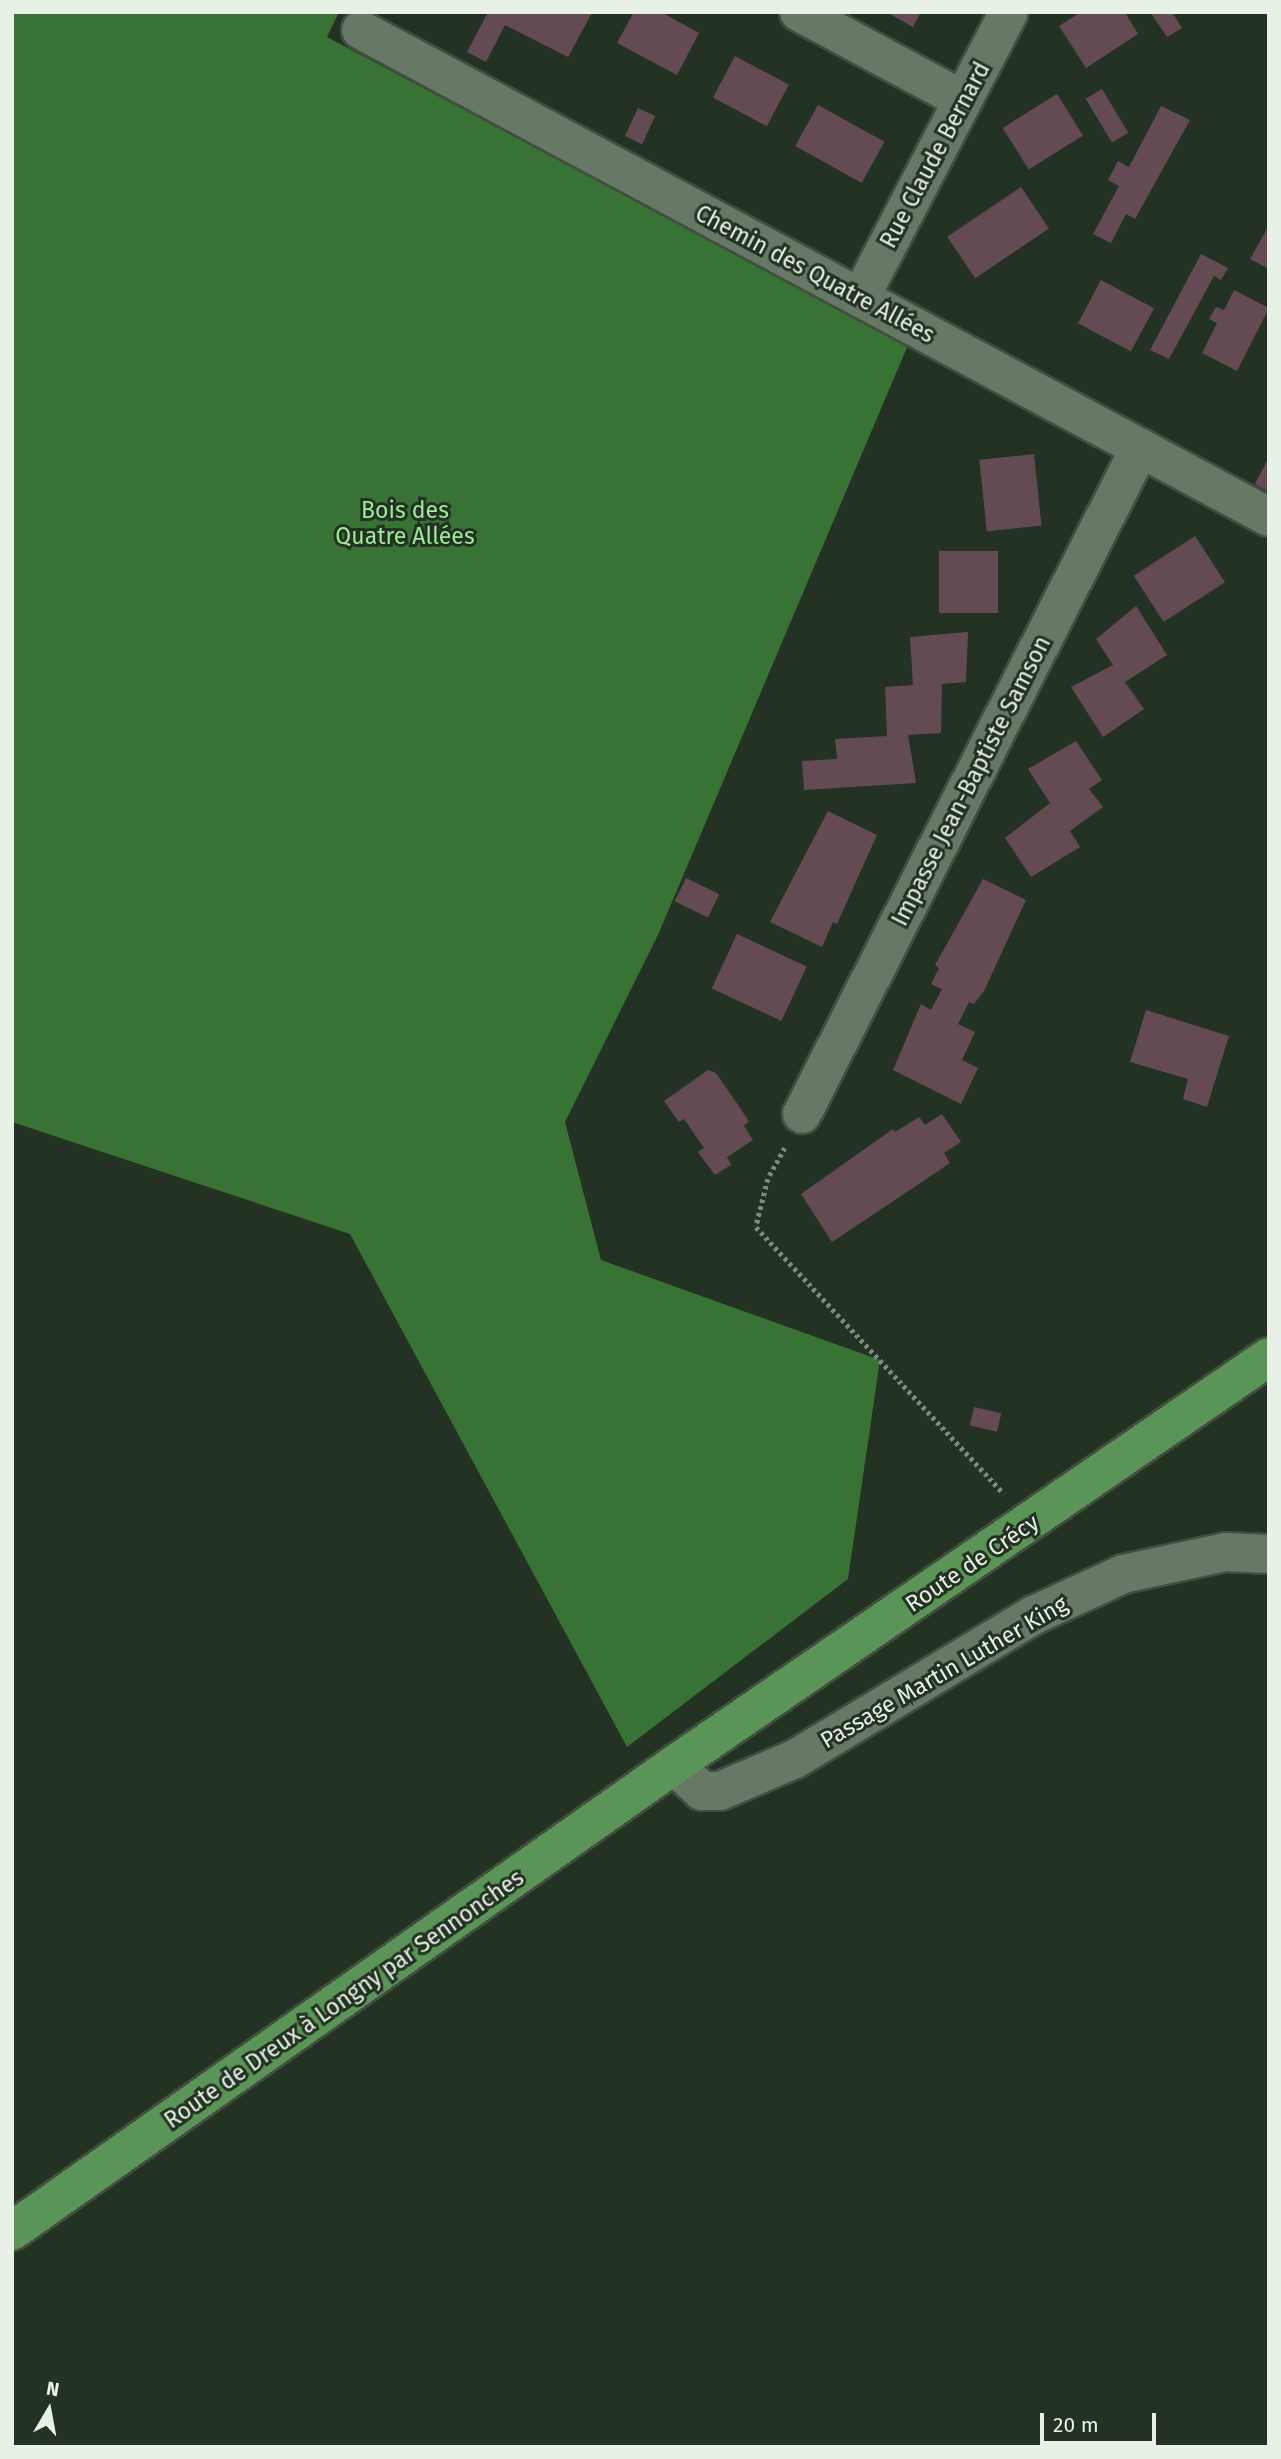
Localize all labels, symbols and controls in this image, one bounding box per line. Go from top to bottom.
street label: Rue Claude Bernard [874,57,996,253]
street label: Chemin des Quatre Allées [691,199,939,349]
park label: Bois des Quatre Allées [335,496,475,550]
street label: Impasse Jean-Baptiste Samson [886,632,1056,930]
street label: Route de Crécy [900,1508,1044,1618]
street label: Passage Martin Luther King [816,1590,1072,1754]
street label: Route de Dreux à Longny par Sennonches [159,1864,529,2134]
north arrow [14,2375,84,2445]
text: N [45,2376,61,2401]
scale bar [1043,2400,1158,2444]
text: 20 m [1053,2412,1099,2438]

